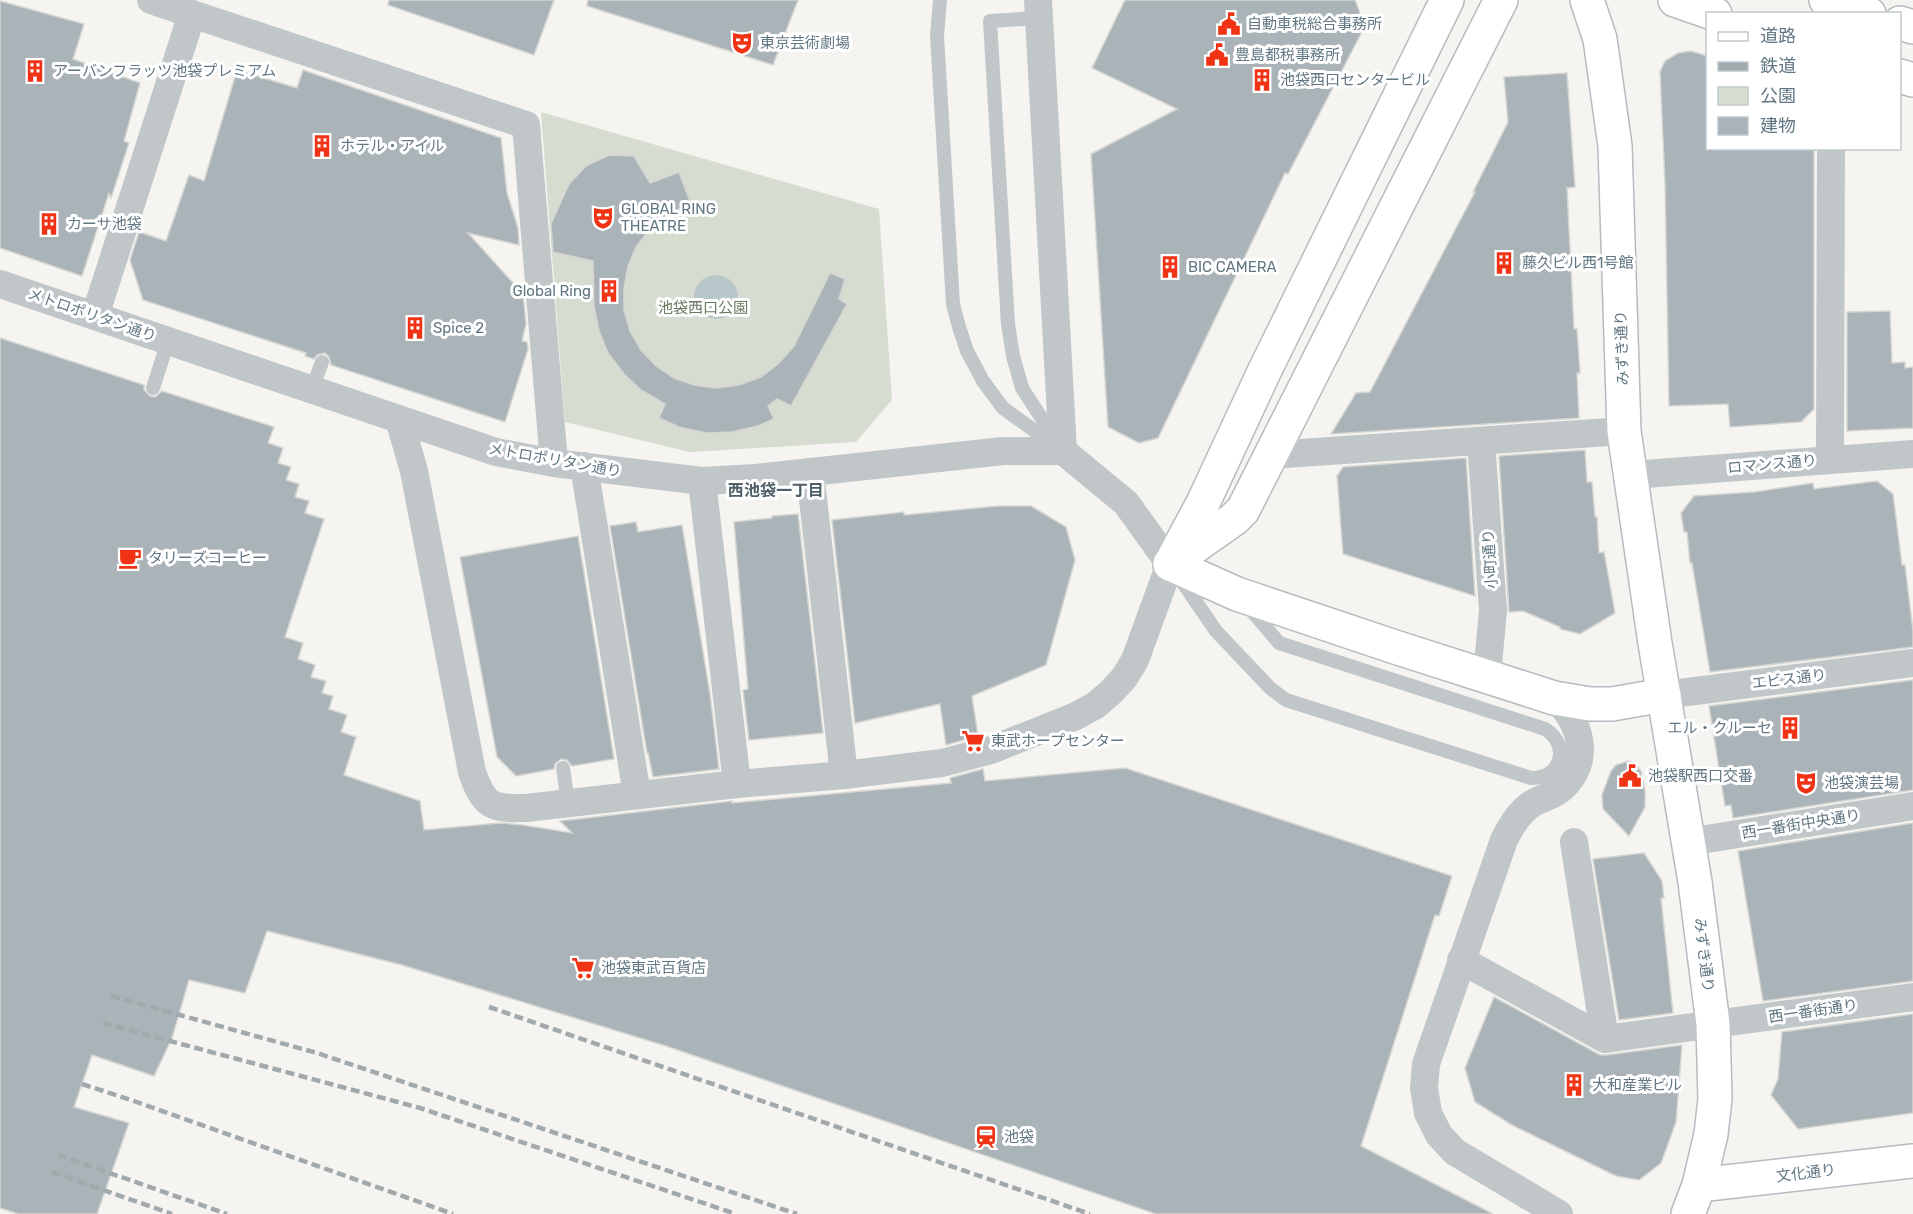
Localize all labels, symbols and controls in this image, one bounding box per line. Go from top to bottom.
public building icon: 自動車税総合事務所 [1216,11,1242,37]
legend [1706,12,1901,150]
place label: 自動車税総合事務所 [1247,15,1382,33]
text: 道路 [1760,25,1796,47]
theatre icon: 東京芸術劇場 [729,30,755,56]
place label: 東京芸術劇場 [760,34,850,52]
public building icon: 豊島都税事務所 [1204,42,1230,68]
place label: 豊島都税事務所 [1235,46,1340,64]
text: 鉄道 [1760,55,1796,77]
building icon: アーバンフラッツ池袋プレミアム [22,58,48,84]
place label: アーバンフラッツ池袋プレミアム [53,62,276,80]
building icon: 池袋西口センタービル [1249,67,1275,93]
place label: 池袋西口センタービル [1280,71,1430,89]
text: 公園 [1760,85,1796,107]
text: 建物 [1760,115,1796,137]
building icon: ホテル・アイル [309,133,335,159]
place label: ホテル・アイル [340,137,444,155]
place label: GLOBAL RING THEATRE [621,200,716,235]
theatre icon: GLOBAL RING THEATRE [590,205,616,231]
building icon: カーサ池袋 [36,211,62,237]
place label: カーサ池袋 [67,215,142,233]
building icon: 藤久ビル西1号館 [1491,250,1517,276]
building icon: BIC CAMERA [1157,254,1183,280]
place label: 藤久ビル西1号館 [1522,254,1633,272]
place label: BIC CAMERA [1188,258,1277,276]
building icon: Global Ring [596,278,622,304]
place label: Global Ring [513,282,591,300]
street label: メトロポリタン通り [25,285,159,345]
park label: 池袋西口公園 [658,299,748,317]
street label: みずき通り [1612,310,1632,386]
building icon: Spice 2 [402,315,428,341]
place label: Spice 2 [433,319,484,337]
street label: メトロポリタン通り [487,439,623,481]
street label: ロマンス通り [1727,451,1817,477]
district label: 西池袋一丁目 [728,481,824,500]
street label: 小町通り [1479,528,1501,590]
cafe icon: タリーズコーヒー [117,545,143,571]
place label: タリーズコーヒー [148,549,267,567]
street label: エビス通り [1751,665,1827,693]
building icon: エル・クルーセ [1777,715,1803,741]
place label: エル・クルーセ [1667,719,1772,737]
supermarket icon: 東武ホープセンター [960,728,986,754]
place label: 東武ホープセンター [991,732,1125,750]
public building icon: 池袋駅西口交番 [1617,763,1643,789]
place label: 池袋駅西口交番 [1648,767,1753,785]
theatre icon: 池袋演芸場 [1793,770,1819,796]
place label: 池袋演芸場 [1824,774,1899,792]
street label: 西一番街中央通り [1740,806,1862,842]
street label: みずき通り [1690,917,1718,993]
supermarket icon: 池袋東武百貨店 [570,955,596,981]
place label: 池袋東武百貨店 [601,959,706,977]
street label: 西一番街通り [1767,996,1859,1026]
building icon: 大和産業ビル [1561,1072,1587,1098]
place label: 大和産業ビル [1592,1076,1682,1094]
station icon: 池袋 [973,1124,999,1150]
place label: 池袋 [1004,1128,1034,1146]
street label: 文化通り [1775,1160,1837,1186]

